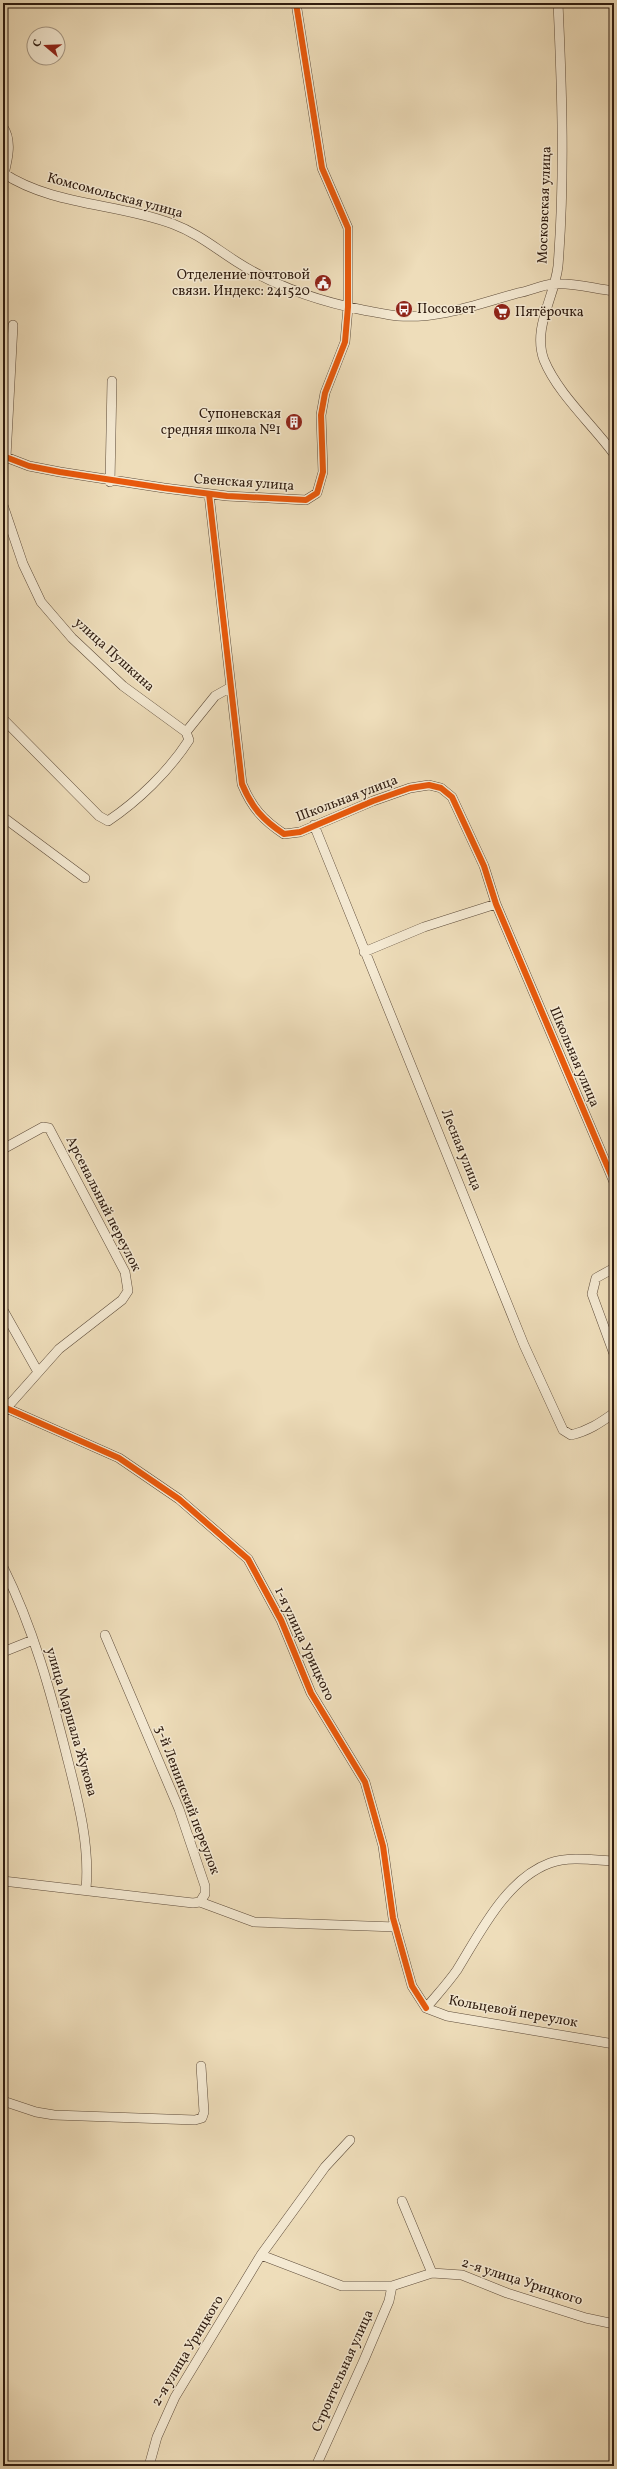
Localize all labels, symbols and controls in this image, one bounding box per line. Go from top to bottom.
north arrow [26,26,66,66]
text: С [30,37,46,49]
street label: Московская улица [533,146,557,264]
street label: Комсомольская улица [45,169,185,223]
place label: Отделение почтовой связи. Индекс: 241520 [172,266,310,301]
public building icon: Отделение почтовой связи. Индекс: 241520 [313,273,333,293]
bus stop icon: Поссовет [394,299,414,319]
place label: Поссовет [417,300,475,319]
supermarket icon: Пятёрочка [492,302,512,322]
place label: Пятёрочка [515,303,584,322]
place label: Супоневская средняя школа №1 [161,405,281,440]
building icon: Супоневская средняя школа №1 [284,412,304,432]
street label: Свенская улица [193,470,295,496]
street label: улица Пушкина [70,614,158,696]
street label: Школьная улица [293,771,401,827]
street label: Школьная улица [544,1004,604,1110]
street label: Лесная улица [436,1106,486,1194]
street label: Арсенальный переулок [61,1133,146,1275]
street label: 1-я улица Урицкого [269,1584,339,1704]
street label: улица Маршала Жукова [41,1645,101,1799]
street label: 3-й Ленинский переулок [150,1723,224,1878]
street label: Кольцевой переулок [447,1991,580,2033]
street label: 2-я улица Урицкого [459,2253,585,2311]
street label: 2-я улица Урицкого [147,2292,229,2410]
street label: Строительная улица [308,2307,378,2435]

